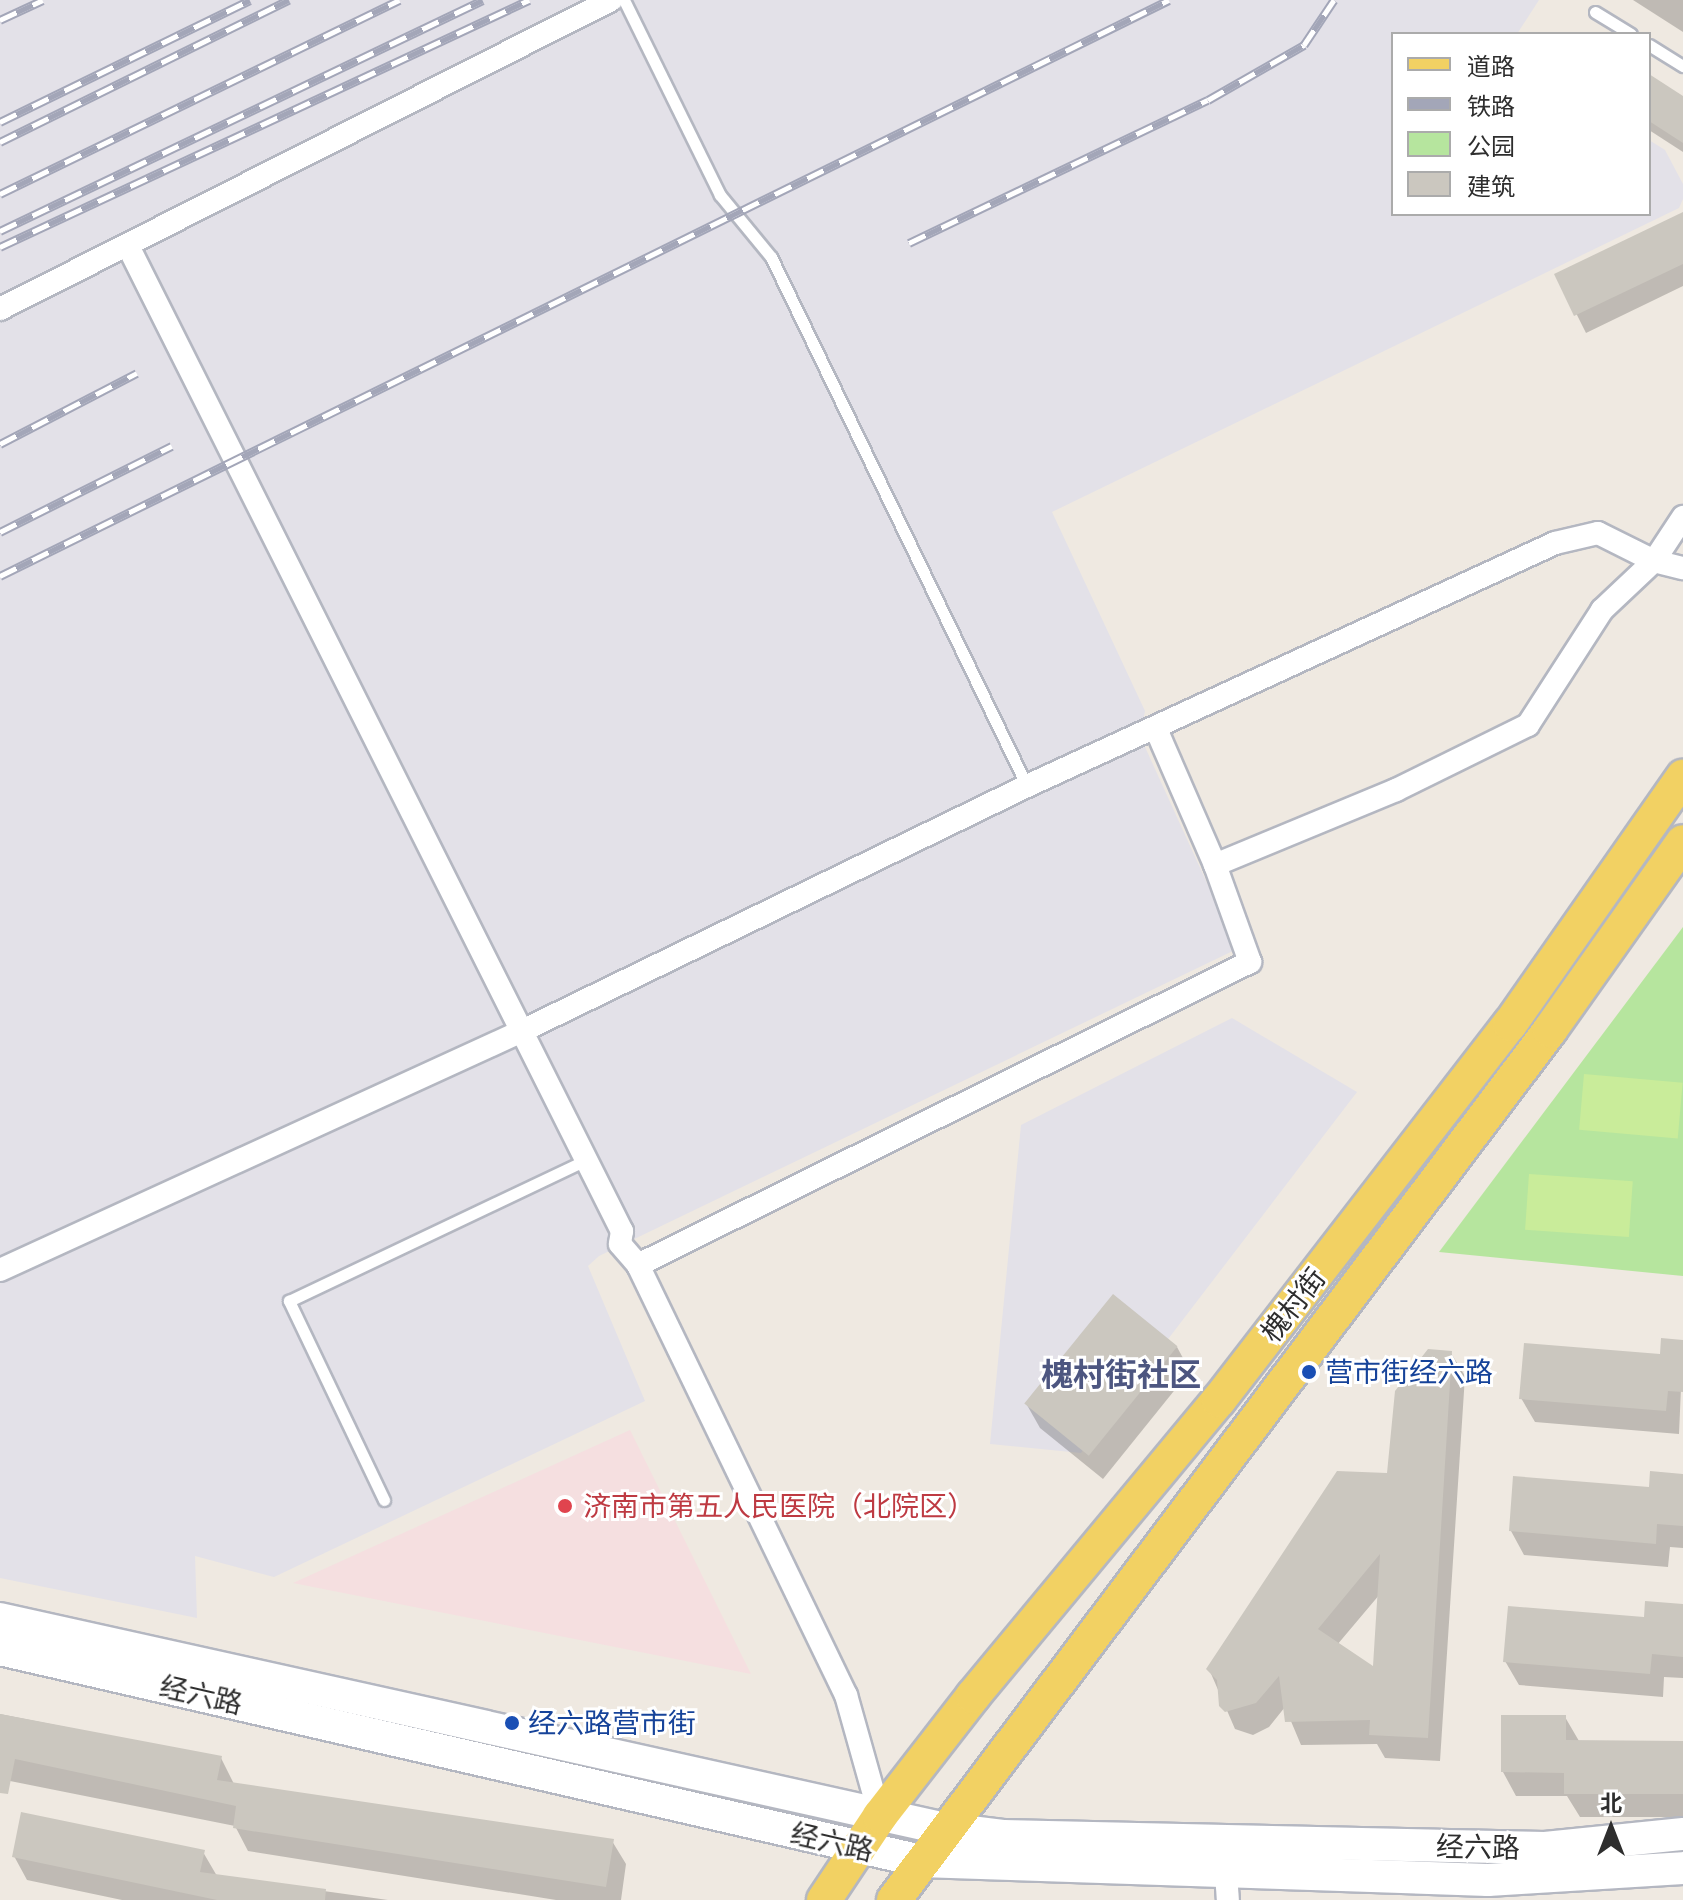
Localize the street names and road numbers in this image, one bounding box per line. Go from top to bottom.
street label: 槐村街 [1254,1262,1332,1348]
street label: 经六路 [156,1669,246,1721]
street label: 经六路 [787,1816,877,1868]
street label: 经六路 [1436,1829,1520,1865]

